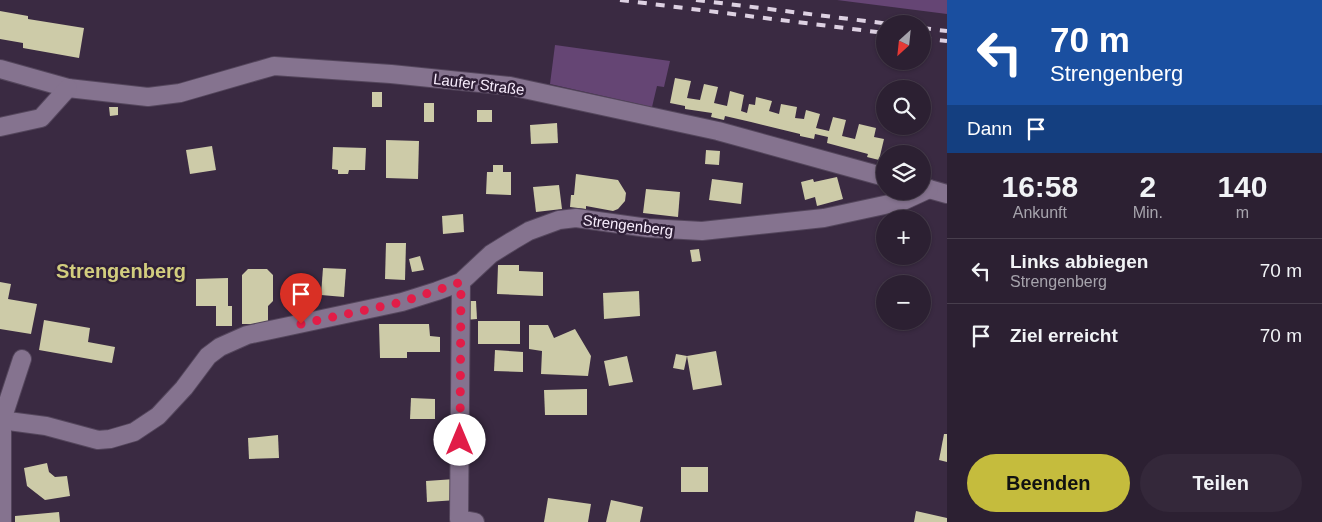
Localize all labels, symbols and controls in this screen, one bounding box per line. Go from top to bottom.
north arrow [876,15,931,70]
map controls [876,15,931,330]
icon: left [967,20,1032,85]
text: 70 m [1050,20,1130,59]
text: Strengenberg [1050,61,1183,86]
street label: Laufer Straße [432,70,526,98]
button: search [876,80,931,135]
icon: arrive [1022,115,1050,143]
text: Dann [967,118,1012,139]
button: layers [876,145,931,200]
text: 16:58 [1001,170,1078,203]
text: 2 [1139,170,1156,203]
text: 140 [1217,170,1267,203]
text: Ankunft [1013,204,1067,221]
text: Min. [1133,204,1163,221]
text: m [1236,204,1249,221]
button: + [876,210,931,265]
street label: Strengenberg [582,211,674,239]
text: Links abbiegen [1010,251,1148,272]
icon: left [967,257,995,285]
district label: Strengenberg [56,260,186,282]
text: 70 m [1260,260,1302,281]
pin [280,273,322,324]
text: Strengenberg [1010,273,1107,290]
button: − [876,275,931,330]
icon: arrive [287,280,315,308]
icon: arrive [967,322,995,350]
text: Ziel erreicht [1010,325,1118,346]
text: 70 m [1260,325,1302,346]
position arrow [433,413,485,465]
button: Beenden [967,454,1130,512]
button: Teilen [1140,454,1302,512]

